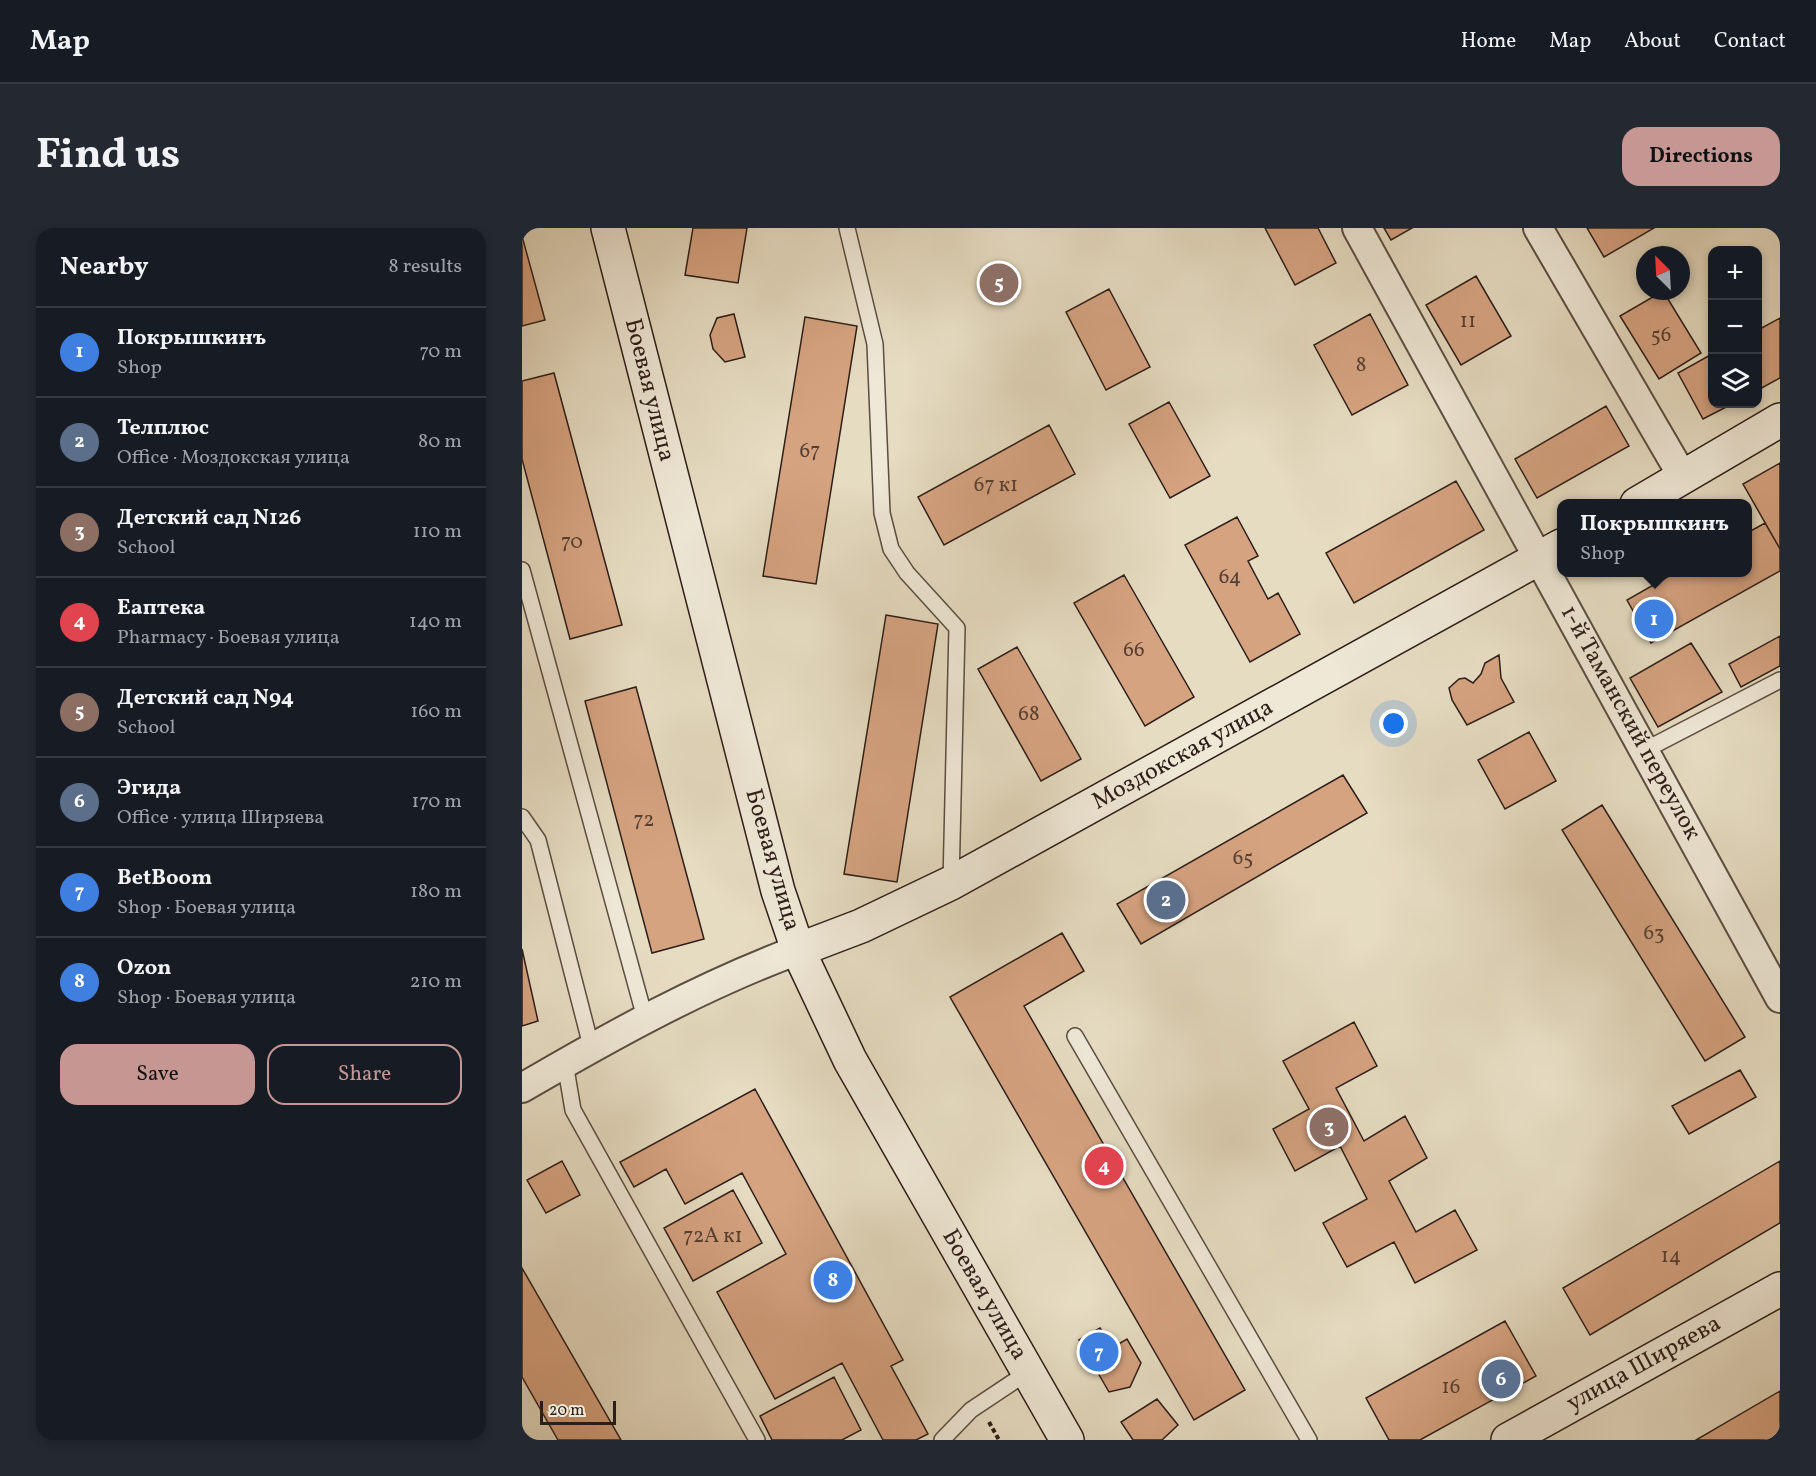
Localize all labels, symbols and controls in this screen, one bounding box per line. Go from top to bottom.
text: Map [30,22,90,61]
text: Home [1461,27,1516,56]
text: Map [1549,27,1591,56]
text: About [1624,27,1681,56]
text: Contact [1714,27,1786,56]
text: Find us [36,127,180,186]
button: Directions [1622,127,1780,186]
north arrow [1636,246,1690,300]
map controls [1708,246,1762,408]
button: + [1708,246,1762,300]
text: Nearby [60,249,149,285]
text: 8 results [389,253,462,281]
pin: 5 [980,260,1018,306]
button: − [1708,300,1762,354]
house number: 11 [1460,307,1476,336]
street label: Боевая улица [615,315,683,465]
house number: 56 [1651,321,1671,350]
text: Покрышкинъ [117,323,266,354]
text: 1 [75,338,84,366]
text: 70 m [419,338,462,366]
house number: 8 [1356,351,1366,380]
text: Shop [117,354,162,382]
button: layers [1708,354,1762,408]
text: Телплюс [117,413,209,444]
text: 2 [74,428,85,456]
text: 80 m [418,428,462,456]
house number: 67 [800,437,820,466]
text: Office · Моздокская улица [117,444,350,472]
house number: 67 к1 [974,471,1018,500]
popup [1557,499,1752,577]
text: Детский сад N126 [117,503,301,534]
text: Покрышкинъ [1580,509,1729,540]
text: 3 [74,518,85,546]
text: 110 m [413,518,462,546]
house number: 70 [561,528,583,557]
text: School [117,534,175,562]
text: Shop [1580,540,1625,568]
house number: 64 [1219,563,1241,592]
text: Еаптека [117,593,205,624]
pin: 1 [1634,596,1674,642]
street label: 1-й Таманский переулок [1553,600,1707,846]
text: 4 [73,608,86,636]
text: 140 m [409,608,462,636]
text: Pharmacy · Боевая улица [117,624,340,652]
house number: 66 [1123,636,1145,665]
text: Детский сад N94 [117,683,294,714]
street label: Моздокская улица [1086,691,1280,819]
text: 5 [75,698,84,726]
text: 160 m [410,698,462,726]
house number: 68 [1018,700,1040,729]
your location [1379,709,1408,738]
text: School [117,714,175,742]
text: Эгида [117,773,181,804]
street label: Боевая улица [735,785,809,935]
text: 6 [74,788,85,816]
text: 170 m [412,788,462,816]
text: Office · улица Ширяева [117,804,324,832]
house number: 72 [633,806,655,835]
house number: 65 [1233,844,1253,873]
text: BetBoom [117,863,212,894]
text: 7 [75,878,84,906]
text: 180 m [410,878,462,906]
pin: 2 [1146,878,1186,922]
text: Shop · Боевая улица [117,894,296,922]
house number: 63 [1643,919,1665,948]
text: Ozon [117,953,172,984]
text: 8 [74,968,85,996]
text: 210 m [410,968,462,996]
text: Shop · Боевая улица [117,984,296,1012]
button: Save [60,1044,255,1105]
button: Share [267,1044,462,1105]
pin: 3 [1310,1104,1348,1150]
pin: 4 [1084,1144,1124,1188]
house number: 72А к1 [683,1222,743,1251]
street label: Боевая улица [933,1223,1035,1367]
house number: 14 [1661,1242,1681,1271]
pin: 8 [814,1258,852,1302]
street label: улица Ширяева [1561,1307,1727,1421]
pin: 7 [1080,1330,1118,1374]
pin: 6 [1482,1356,1520,1402]
house number: 16 [1442,1373,1460,1402]
scale bar [540,1398,616,1426]
text: 20 m [549,1400,584,1422]

